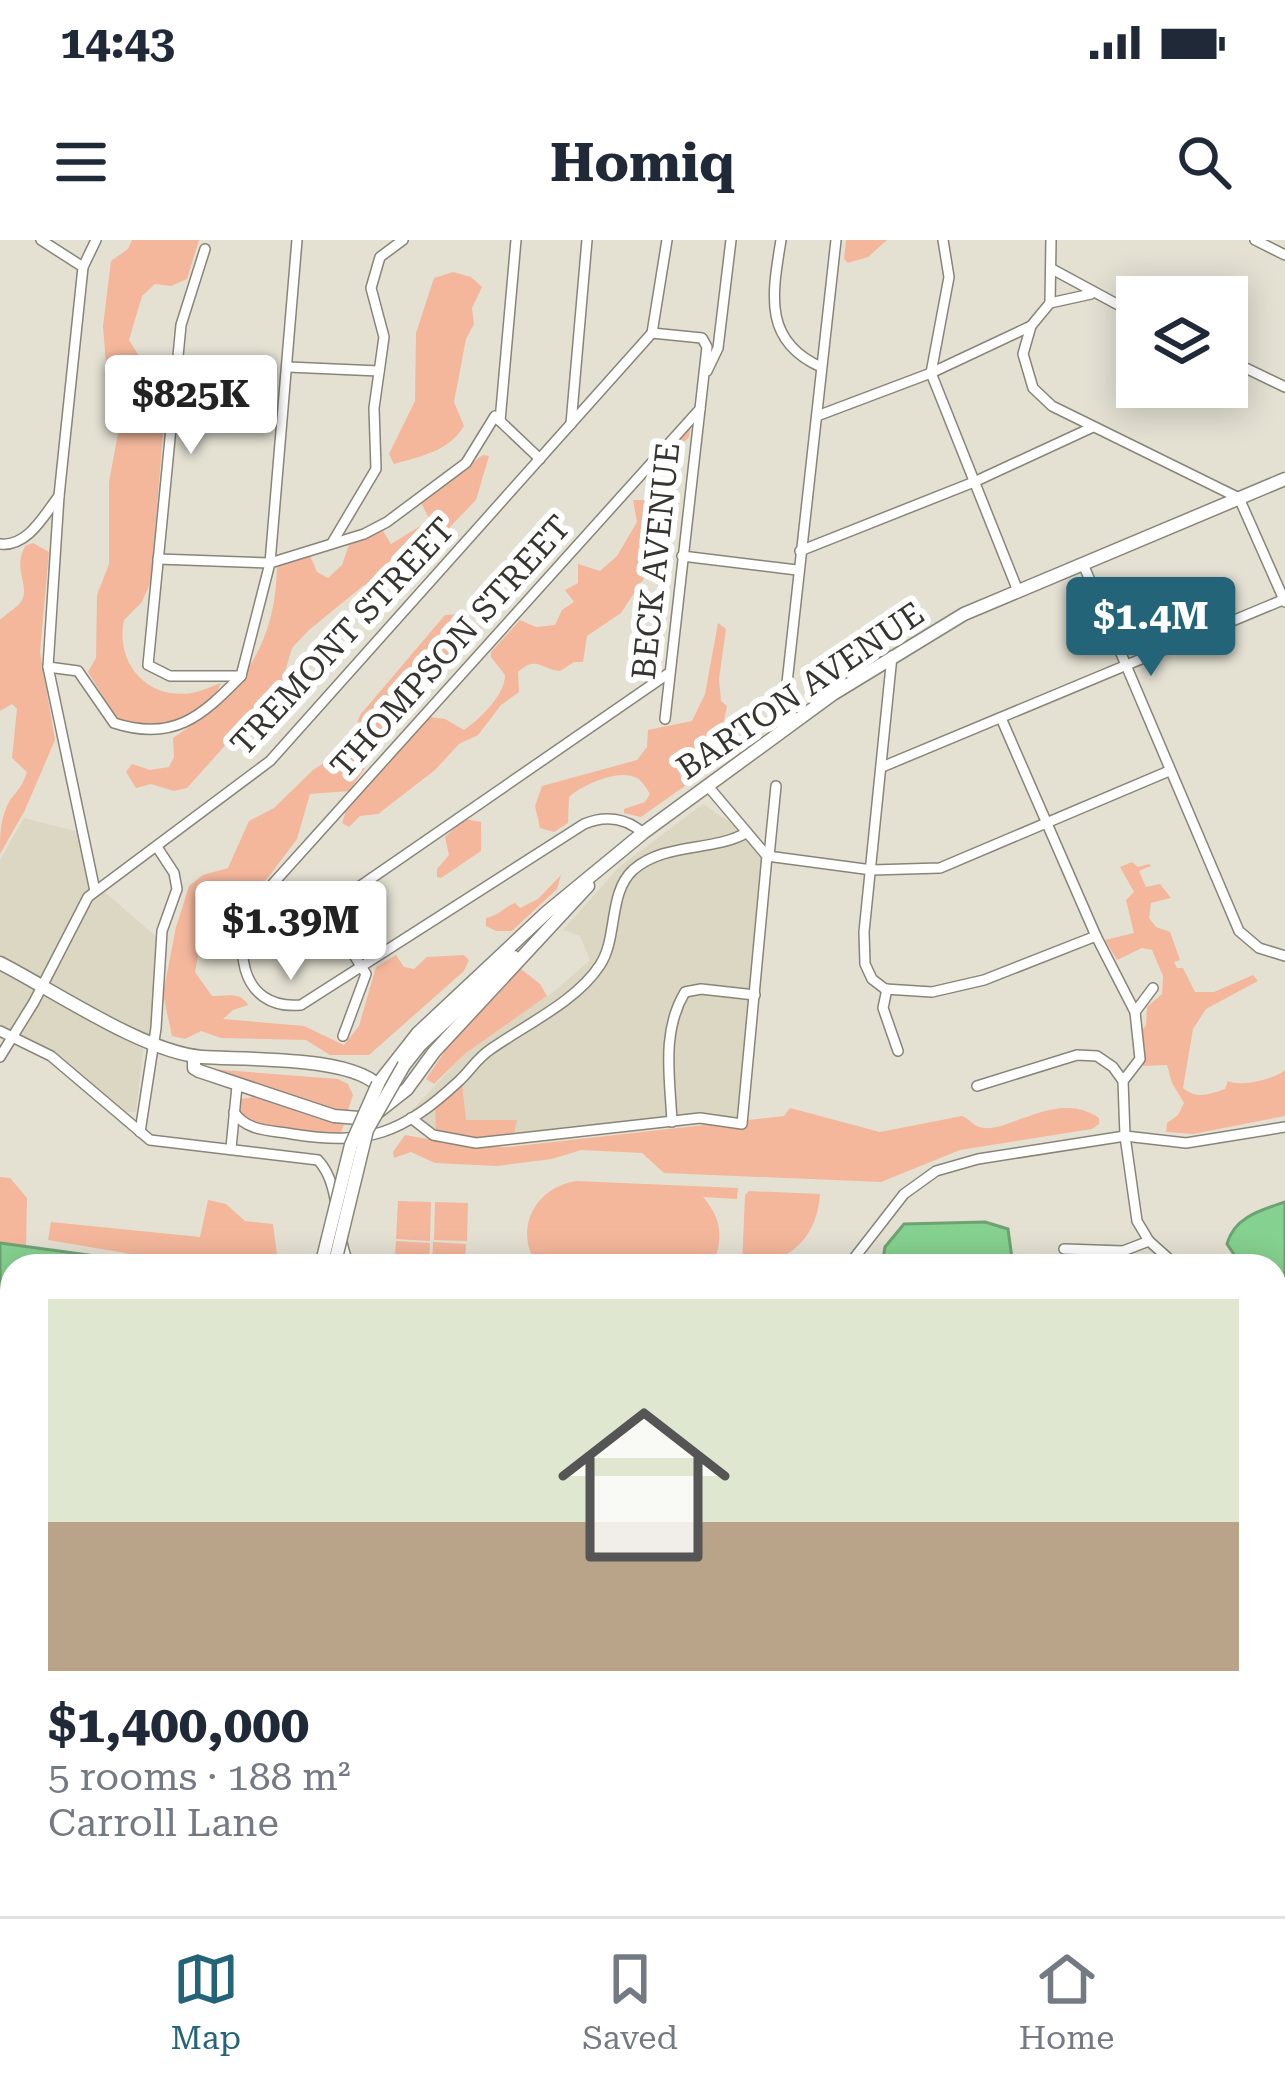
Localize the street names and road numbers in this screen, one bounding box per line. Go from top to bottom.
street label: BECK AVENUE [624,440,687,682]
street label: THOMPSON STREET [322,507,578,785]
street label: TREMONT STREET [222,510,462,763]
street label: BARTON AVENUE [670,593,931,787]

